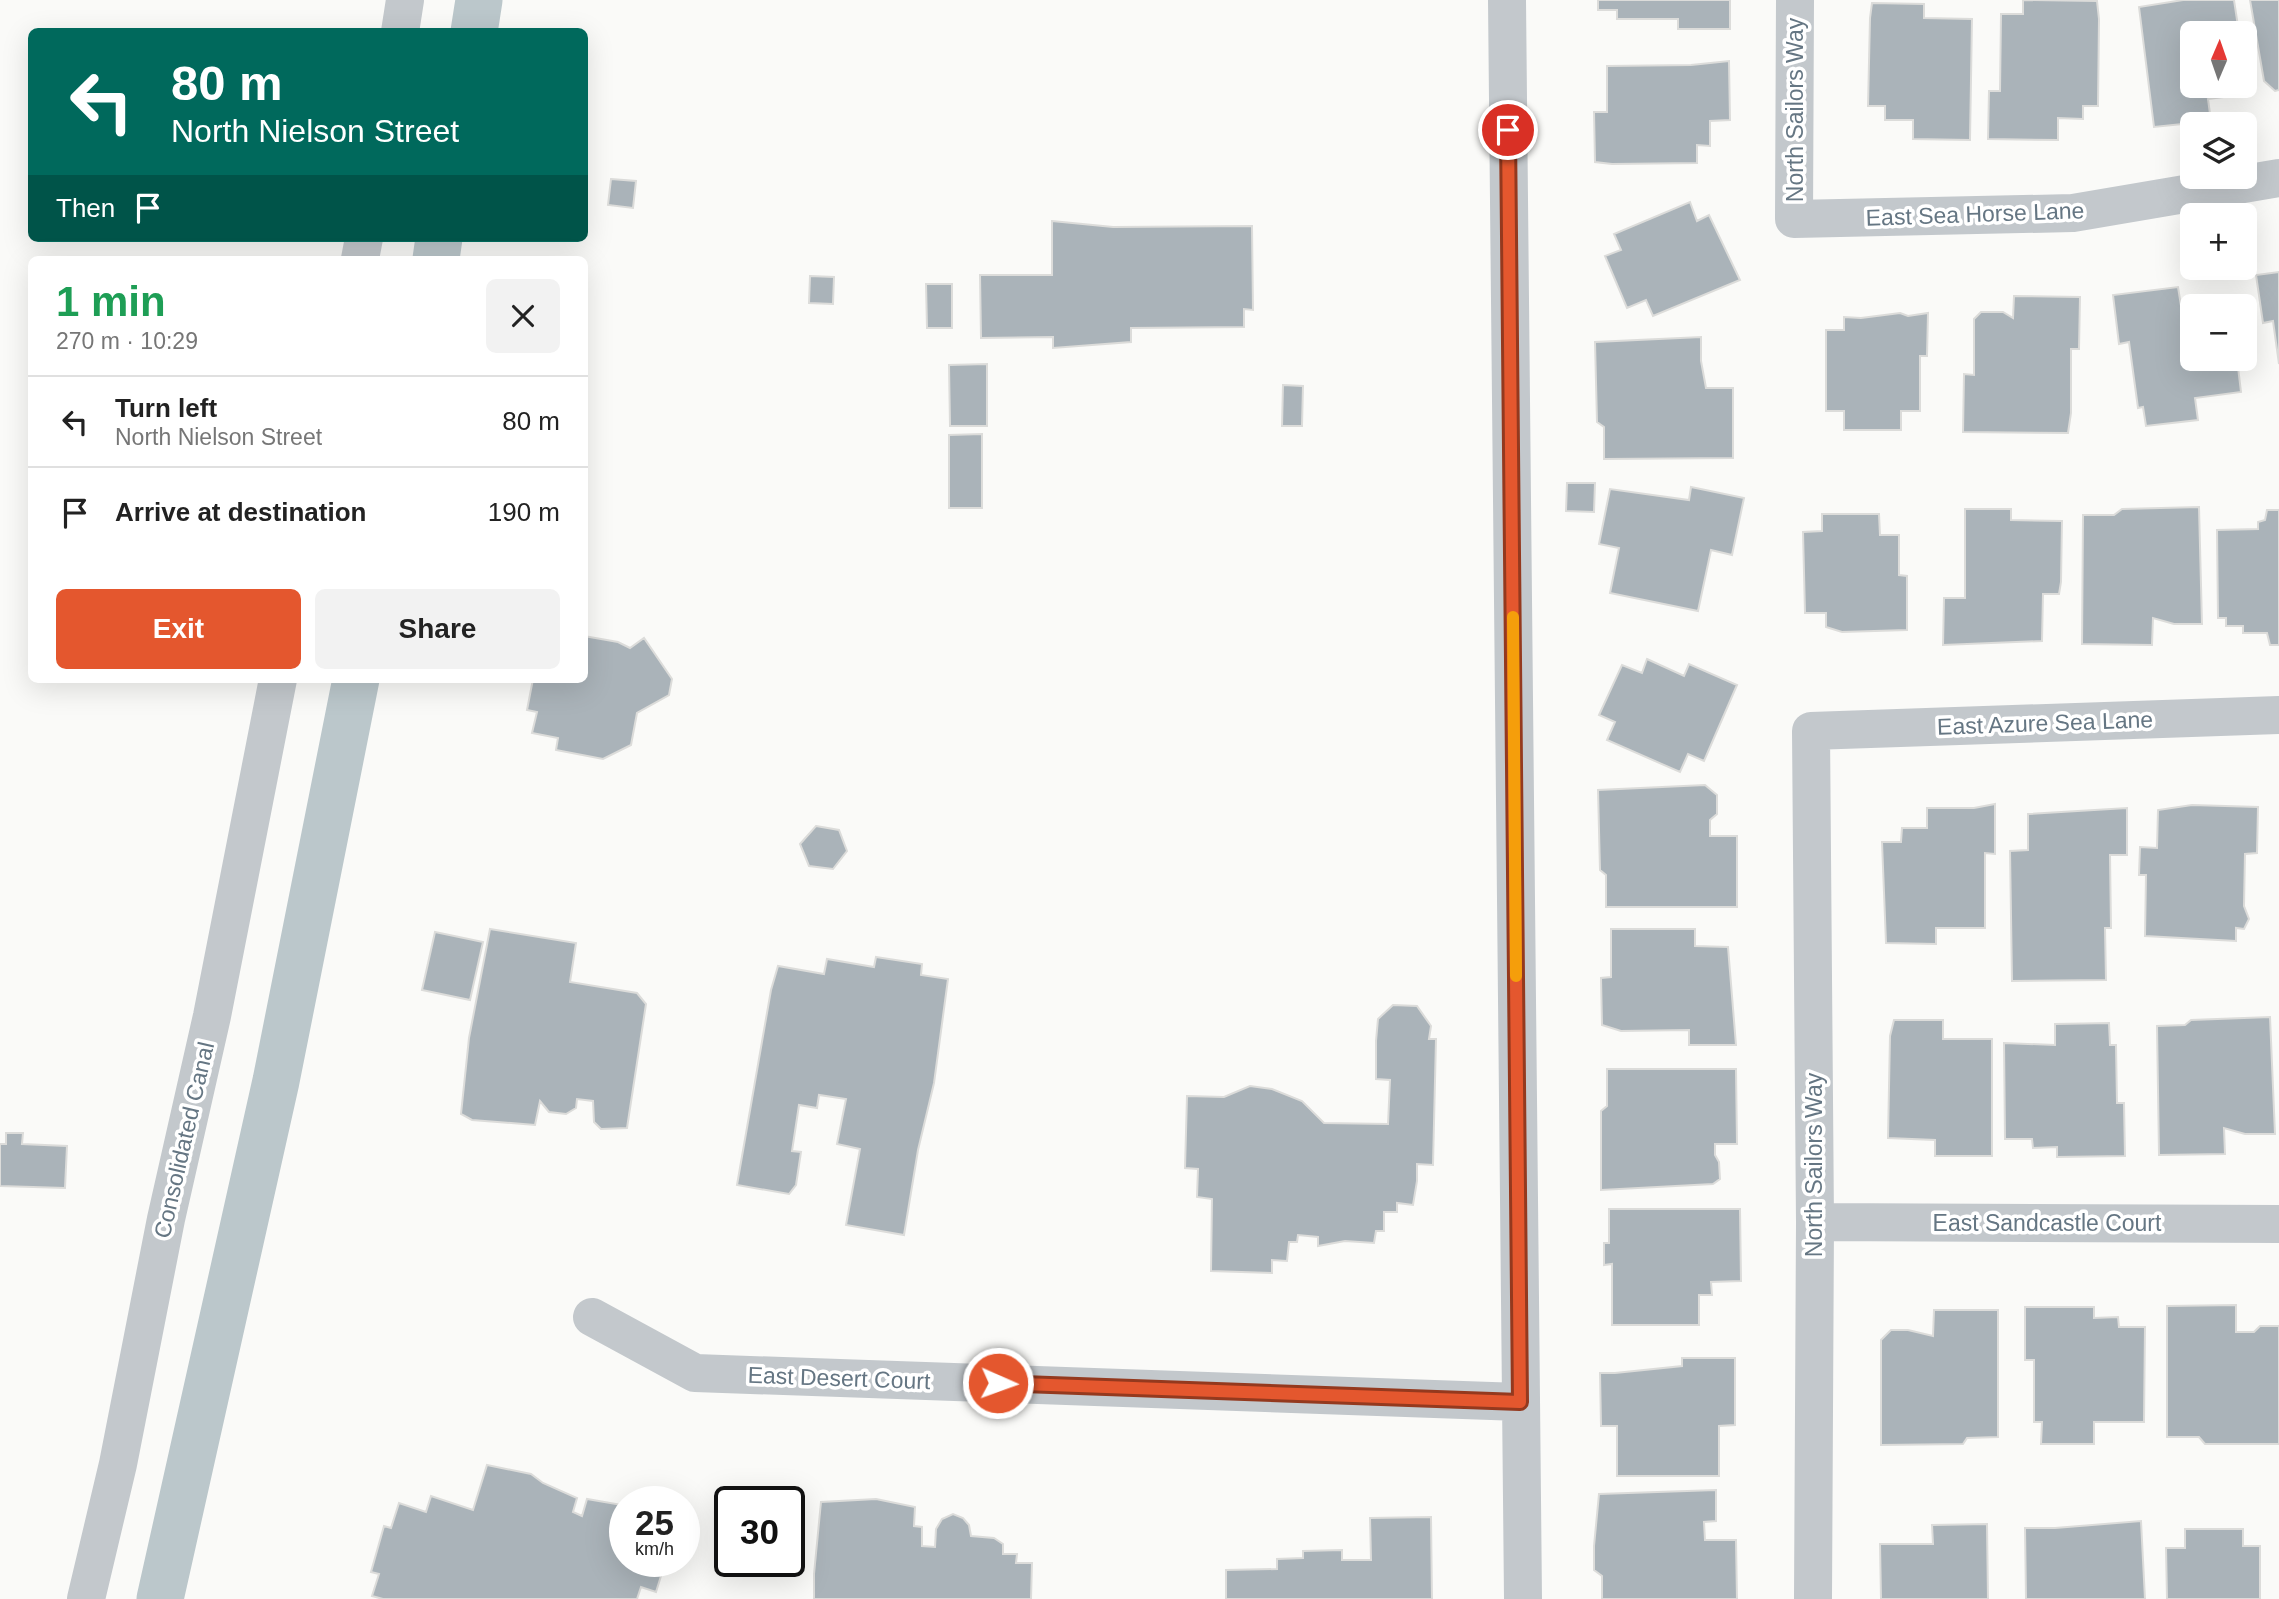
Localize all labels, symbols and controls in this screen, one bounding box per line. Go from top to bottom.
street label: North Sailors Way [1782,17,1808,202]
north arrow [2180,21,2258,98]
map controls [2180,21,2257,371]
icon: left [56,56,147,147]
text: 80 m [171,56,283,110]
pin [1478,100,1538,160]
icon: arrive [1489,111,1527,149]
button: layers [2180,112,2257,189]
text: North Nielson Street [171,113,459,149]
icon: arrive [129,189,167,227]
text: Then [56,193,115,223]
street label: East Sea Horse Lane [1865,197,2085,231]
button: + [2180,203,2257,280]
text: 1 min [56,278,166,325]
button: close [486,279,560,353]
button: − [2180,294,2257,371]
text: 270 m · 10:29 [56,328,198,354]
text: Turn left [115,393,217,423]
icon: left [56,403,94,441]
text: 80 m [502,406,560,436]
text: North Nielson Street [115,424,322,450]
icon: arrive [56,494,94,532]
text: Arrive at destination [115,497,366,527]
text: 190 m [488,497,560,527]
button: Exit [56,589,301,669]
button: Share [315,589,560,669]
street label: East Azure Sea Lane [1937,706,2153,740]
street label: Consolidated Canal [149,1039,219,1241]
street label: North Sailors Way [1801,1072,1827,1257]
street label: East Sandcastle Court [1933,1210,2162,1236]
position arrow [961,1346,1035,1420]
street label: East Desert Court [747,1362,931,1394]
speed limit sign: 30 [714,1486,805,1577]
text: 25 [635,1503,674,1542]
text: km/h [635,1539,674,1559]

